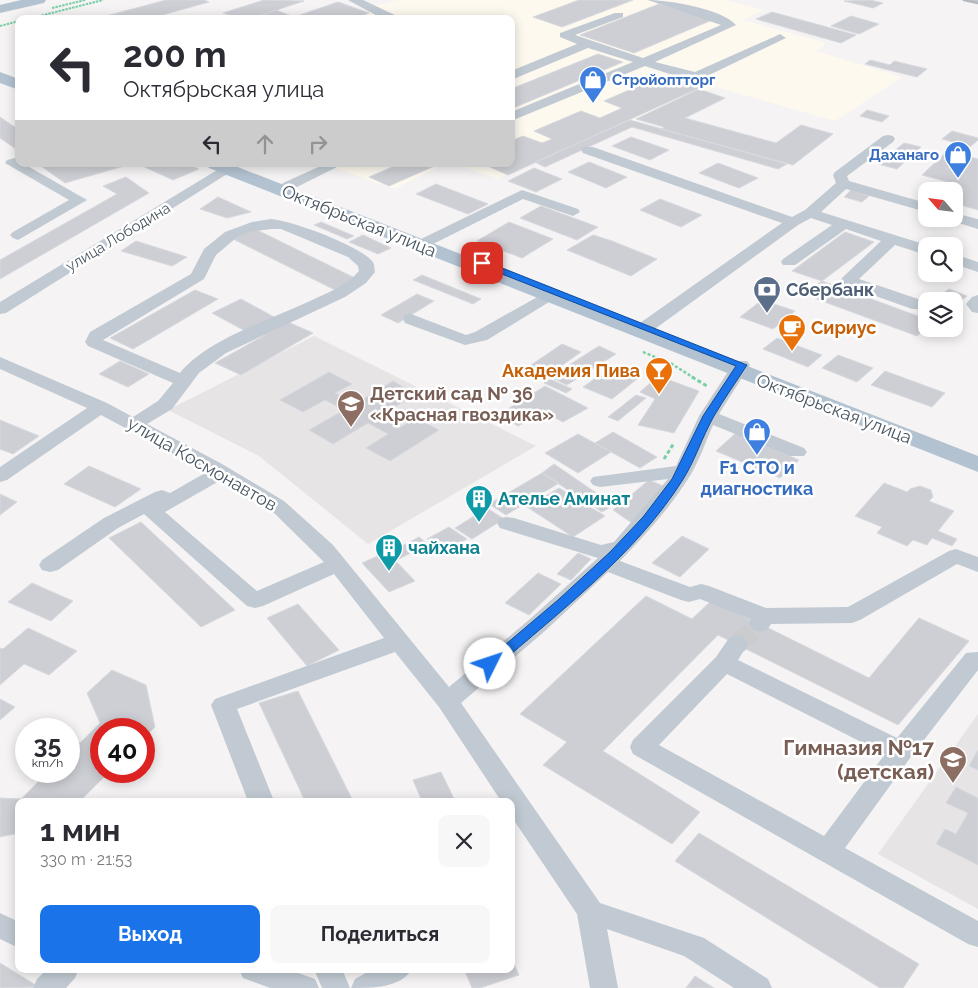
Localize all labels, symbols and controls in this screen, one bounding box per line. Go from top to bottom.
text: 200 m [123,34,227,75]
icon: left [40,35,105,100]
shop icon: Стройоптторг [578,65,608,104]
place label: Стройоптторг [612,71,716,89]
text: Октябрьская улица [123,76,324,102]
icon: left [198,130,226,158]
icon: ahead [251,130,279,158]
icon: right [304,130,332,158]
shop icon: Даханаго [943,140,973,179]
place label: Даханаго [869,146,939,164]
street label: Октябрьская улица [279,180,439,261]
north arrow [918,182,962,228]
map controls [918,182,963,337]
street label: улица Лободина [63,199,173,275]
button: search [918,237,963,282]
pin [461,242,503,284]
icon: arrive [468,249,496,277]
bank icon: Сбербанк [752,275,782,314]
place label: Сбербанк [786,279,874,300]
button: layers [918,292,963,337]
cafe icon: Сириус [777,313,807,352]
place label: Сириус [811,317,877,338]
bar icon: Академия Пива [644,356,674,395]
place label: Академия Пива [502,360,640,381]
street label: Октябрьская улица [754,369,915,448]
place label: Детский сад № 36 «Красная гвоздика» [370,383,554,425]
school or university icon: Детский сад № 36 «Красная гвоздика» [336,389,366,428]
street label: улица Космонавтов [124,412,281,515]
shop icon: F1 СТО и диагностика [742,417,772,456]
place label: F1 СТО и диагностика [701,457,813,499]
building icon: Ателье Аминат [464,484,494,523]
place label: Ателье Аминат [498,488,630,509]
building icon: чайхана [374,533,404,572]
place label: чайхана [408,537,480,558]
position arrow [463,637,515,689]
speed limit sign: 40 [90,718,155,783]
text: 35 [34,729,61,759]
place label: Гимназия №17 (детская) [783,735,934,784]
school or university icon: Гимназия №17 (детская) [938,745,968,784]
text: km/h [32,756,63,770]
text: 1 мин [40,813,120,848]
button: close [438,815,490,867]
text: 330 m · 21:53 [40,850,132,869]
button: Выход [40,905,260,963]
button: Поделиться [270,905,490,963]

